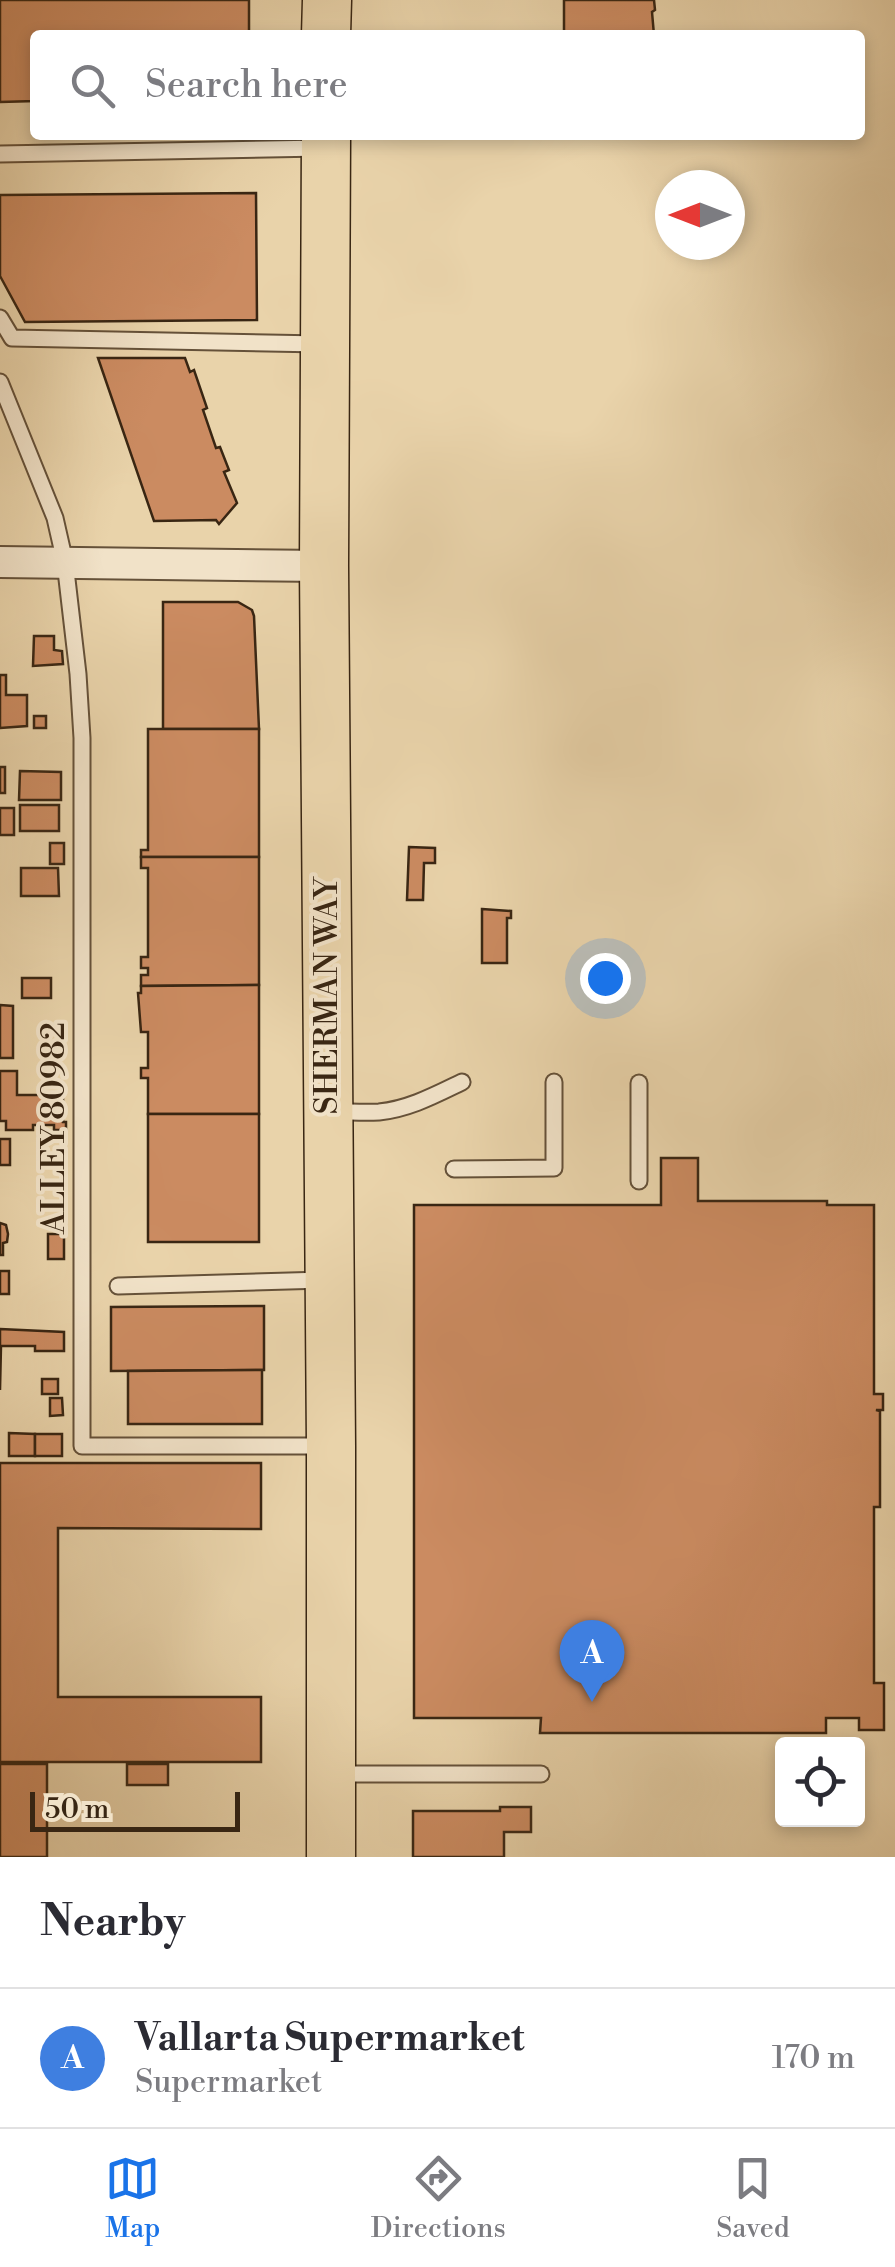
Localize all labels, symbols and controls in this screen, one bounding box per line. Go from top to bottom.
search box [30,30,865,140]
icon: search [65,58,120,113]
text: Search here [145,62,348,109]
north arrow [655,170,745,260]
street label: SHERMAN WAY [307,875,347,1115]
your location [580,953,631,1004]
street label: ALLEY 80982 [34,1022,74,1235]
pin: A [560,1620,624,1702]
map controls [775,1737,865,1827]
button: locate [775,1737,865,1827]
scale bar [30,1787,240,1832]
text: 50 m [45,1792,109,1827]
text: Nearby [40,1896,185,1949]
text: Vallarta Supermarket [135,2015,525,2062]
text: A [61,2038,84,2078]
text: 170 m [772,2038,855,2078]
text: Supermarket [135,2062,322,2102]
tab: Map [105,2151,160,2246]
tab: Directions [371,2151,506,2246]
tab: Saved [716,2151,790,2246]

